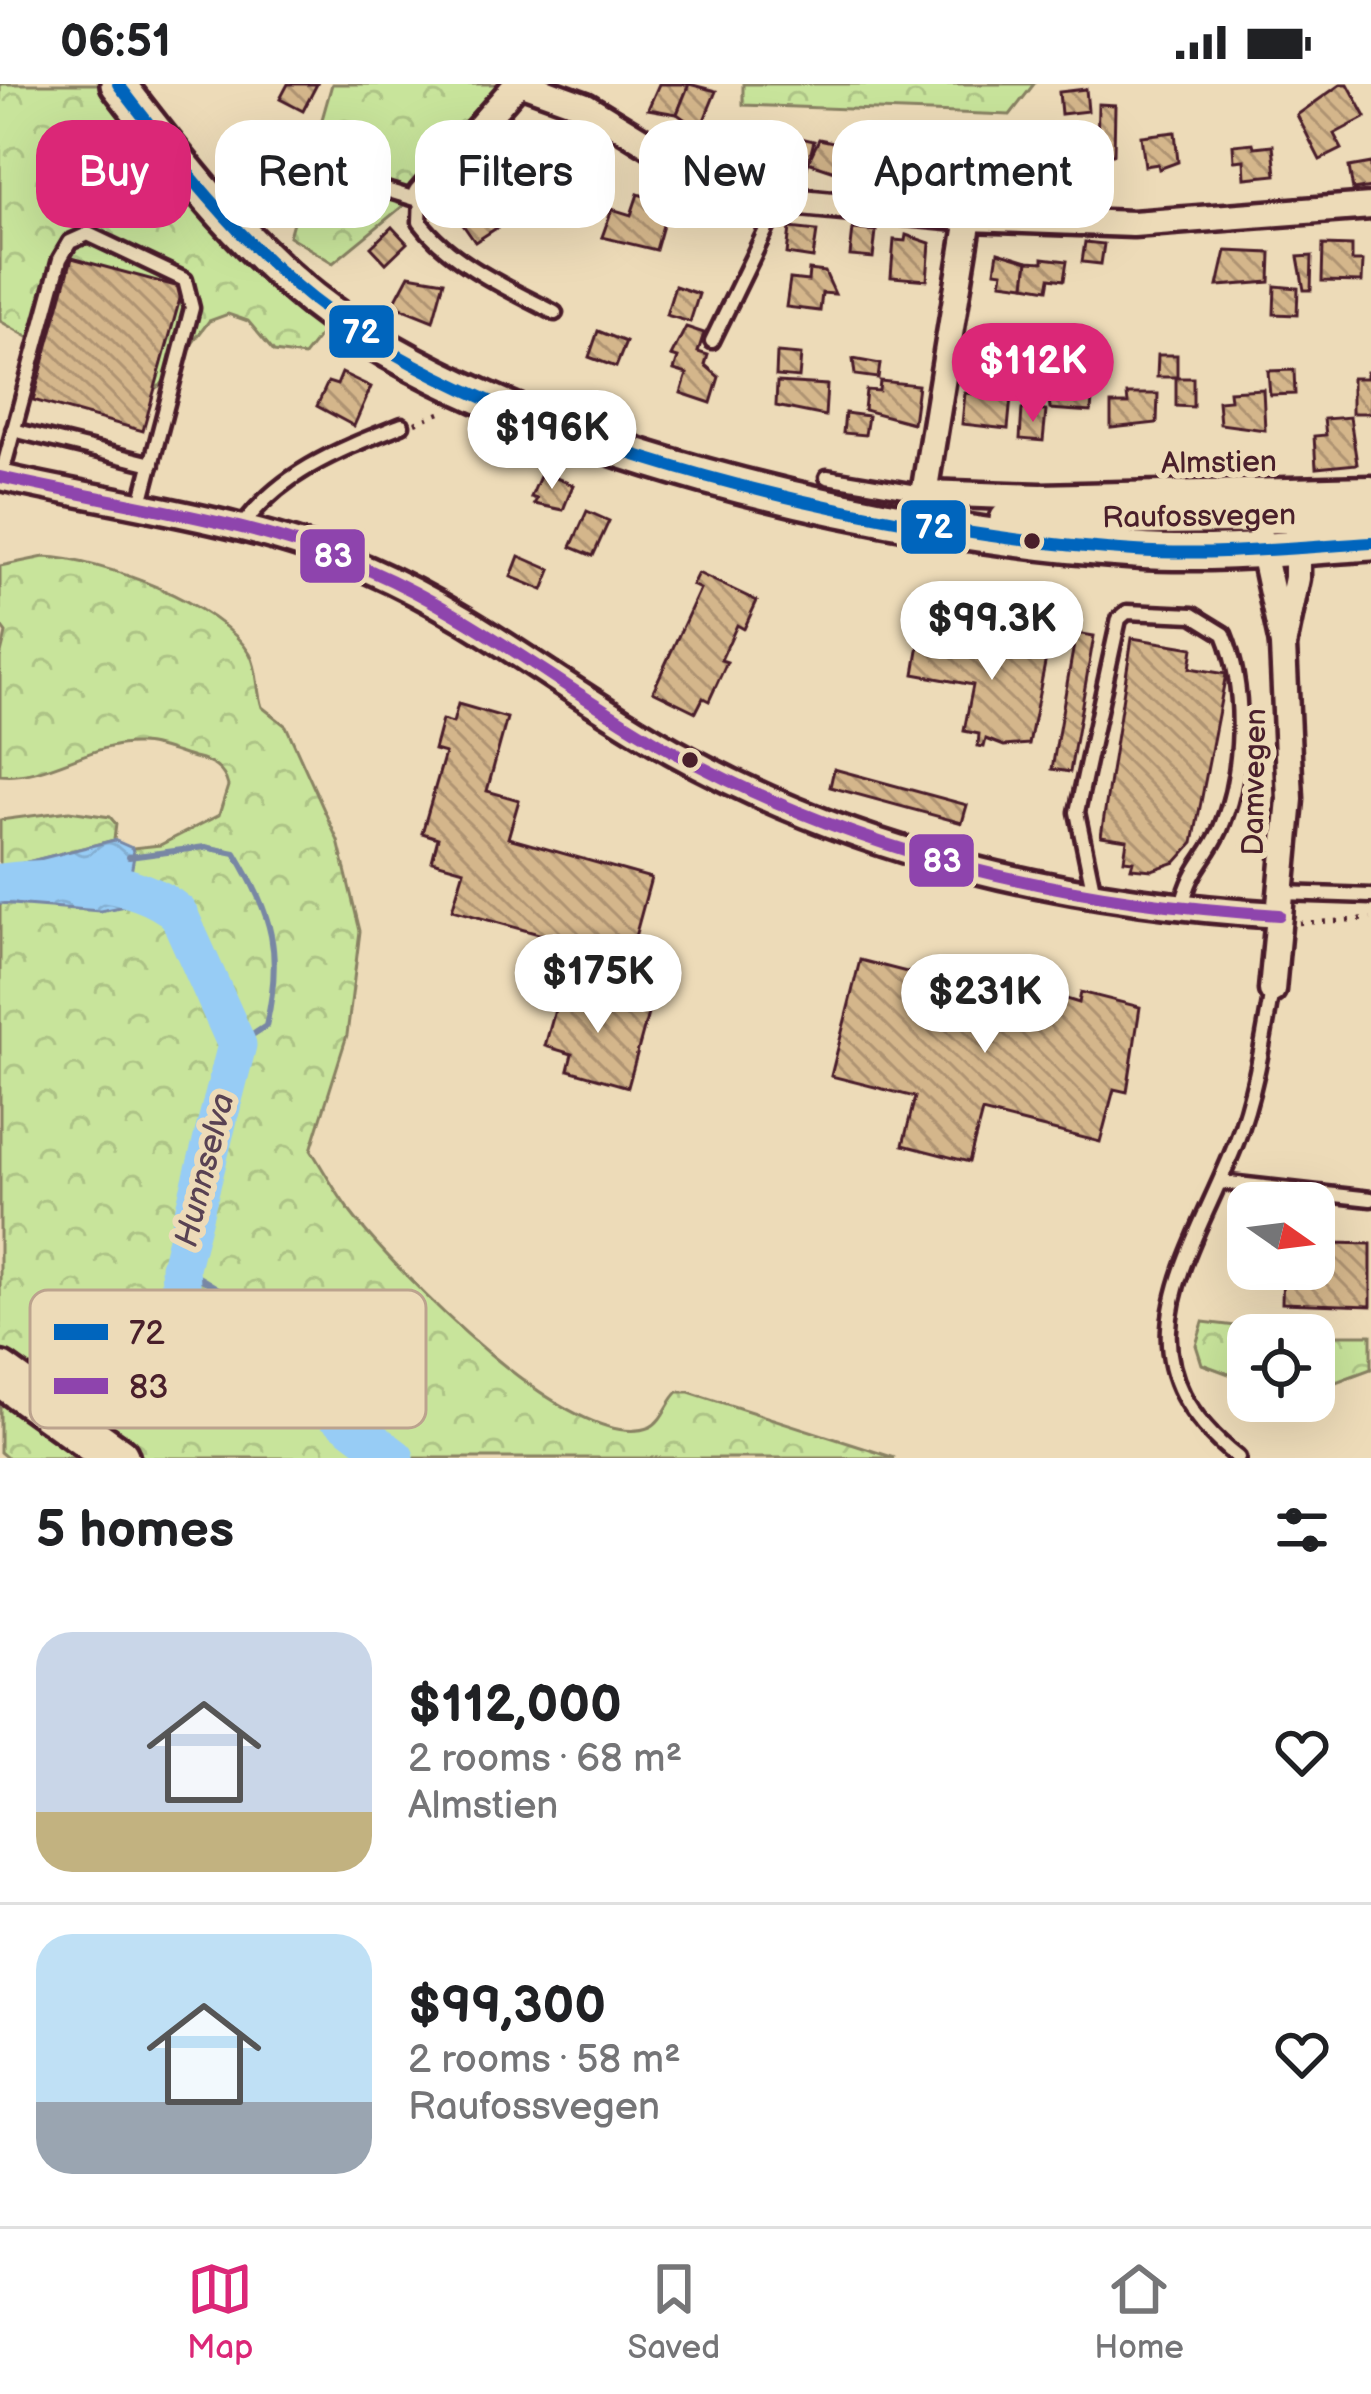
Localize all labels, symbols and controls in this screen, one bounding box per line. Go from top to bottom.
text: 06:51 [60,15,171,70]
chip: Buy [36,120,191,228]
chip: Rent [215,120,391,228]
chip: Filters [415,120,615,228]
chip: New [639,120,808,228]
chip: Apartment [832,120,1114,228]
line badge: 72 [327,303,396,360]
text: 72 [342,313,380,353]
pin: $112K [949,323,1117,425]
text: $112K [979,338,1087,385]
pin: $196K [468,390,636,492]
text: $196K [494,405,610,452]
street label: Almstien [1161,444,1277,482]
street label: Raufossvegen [1102,497,1296,536]
line badge: 72 [899,498,968,556]
text: 72 [915,508,953,548]
line badge: 83 [298,527,367,585]
unlabelled marker [1021,530,1043,552]
text: 83 [313,537,353,577]
pin: $99.3K [894,581,1090,683]
text: $99.3K [927,596,1057,643]
street label: Damvegen [1236,708,1274,856]
unlabelled marker [679,749,701,771]
line badge: 83 [907,832,976,889]
text: 83 [922,842,962,882]
pin: $175K [514,934,682,1036]
text: $175K [542,949,654,996]
pin: $231K [901,954,1069,1056]
text: $231K [928,969,1042,1016]
water label: Hunnselva [167,1089,243,1251]
north arrow [1227,1182,1335,1290]
map controls [1227,1182,1335,1422]
legend [30,1290,426,1428]
text: 72 [129,1314,165,1354]
button: locate [1227,1314,1335,1422]
text: 83 [129,1368,169,1408]
icon: filters [1269,1497,1335,1563]
text: 5 homes [36,1500,234,1561]
text: $112,000 [408,1675,622,1736]
icon: home [132,1680,276,1824]
icon: heart [1269,1719,1335,1785]
text: 2 rooms · 68 m² [408,1736,682,1783]
text: Almstien [408,1783,558,1830]
text: $99,300 [408,1976,606,2037]
icon: home [132,1982,276,2126]
icon: heart [1269,2021,1335,2087]
text: 2 rooms · 58 m² [408,2037,681,2084]
text: Raufossvegen [408,2084,660,2131]
tab: Map [187,2256,253,2368]
tab: Saved [627,2256,720,2368]
tab: Home [1094,2256,1184,2368]

